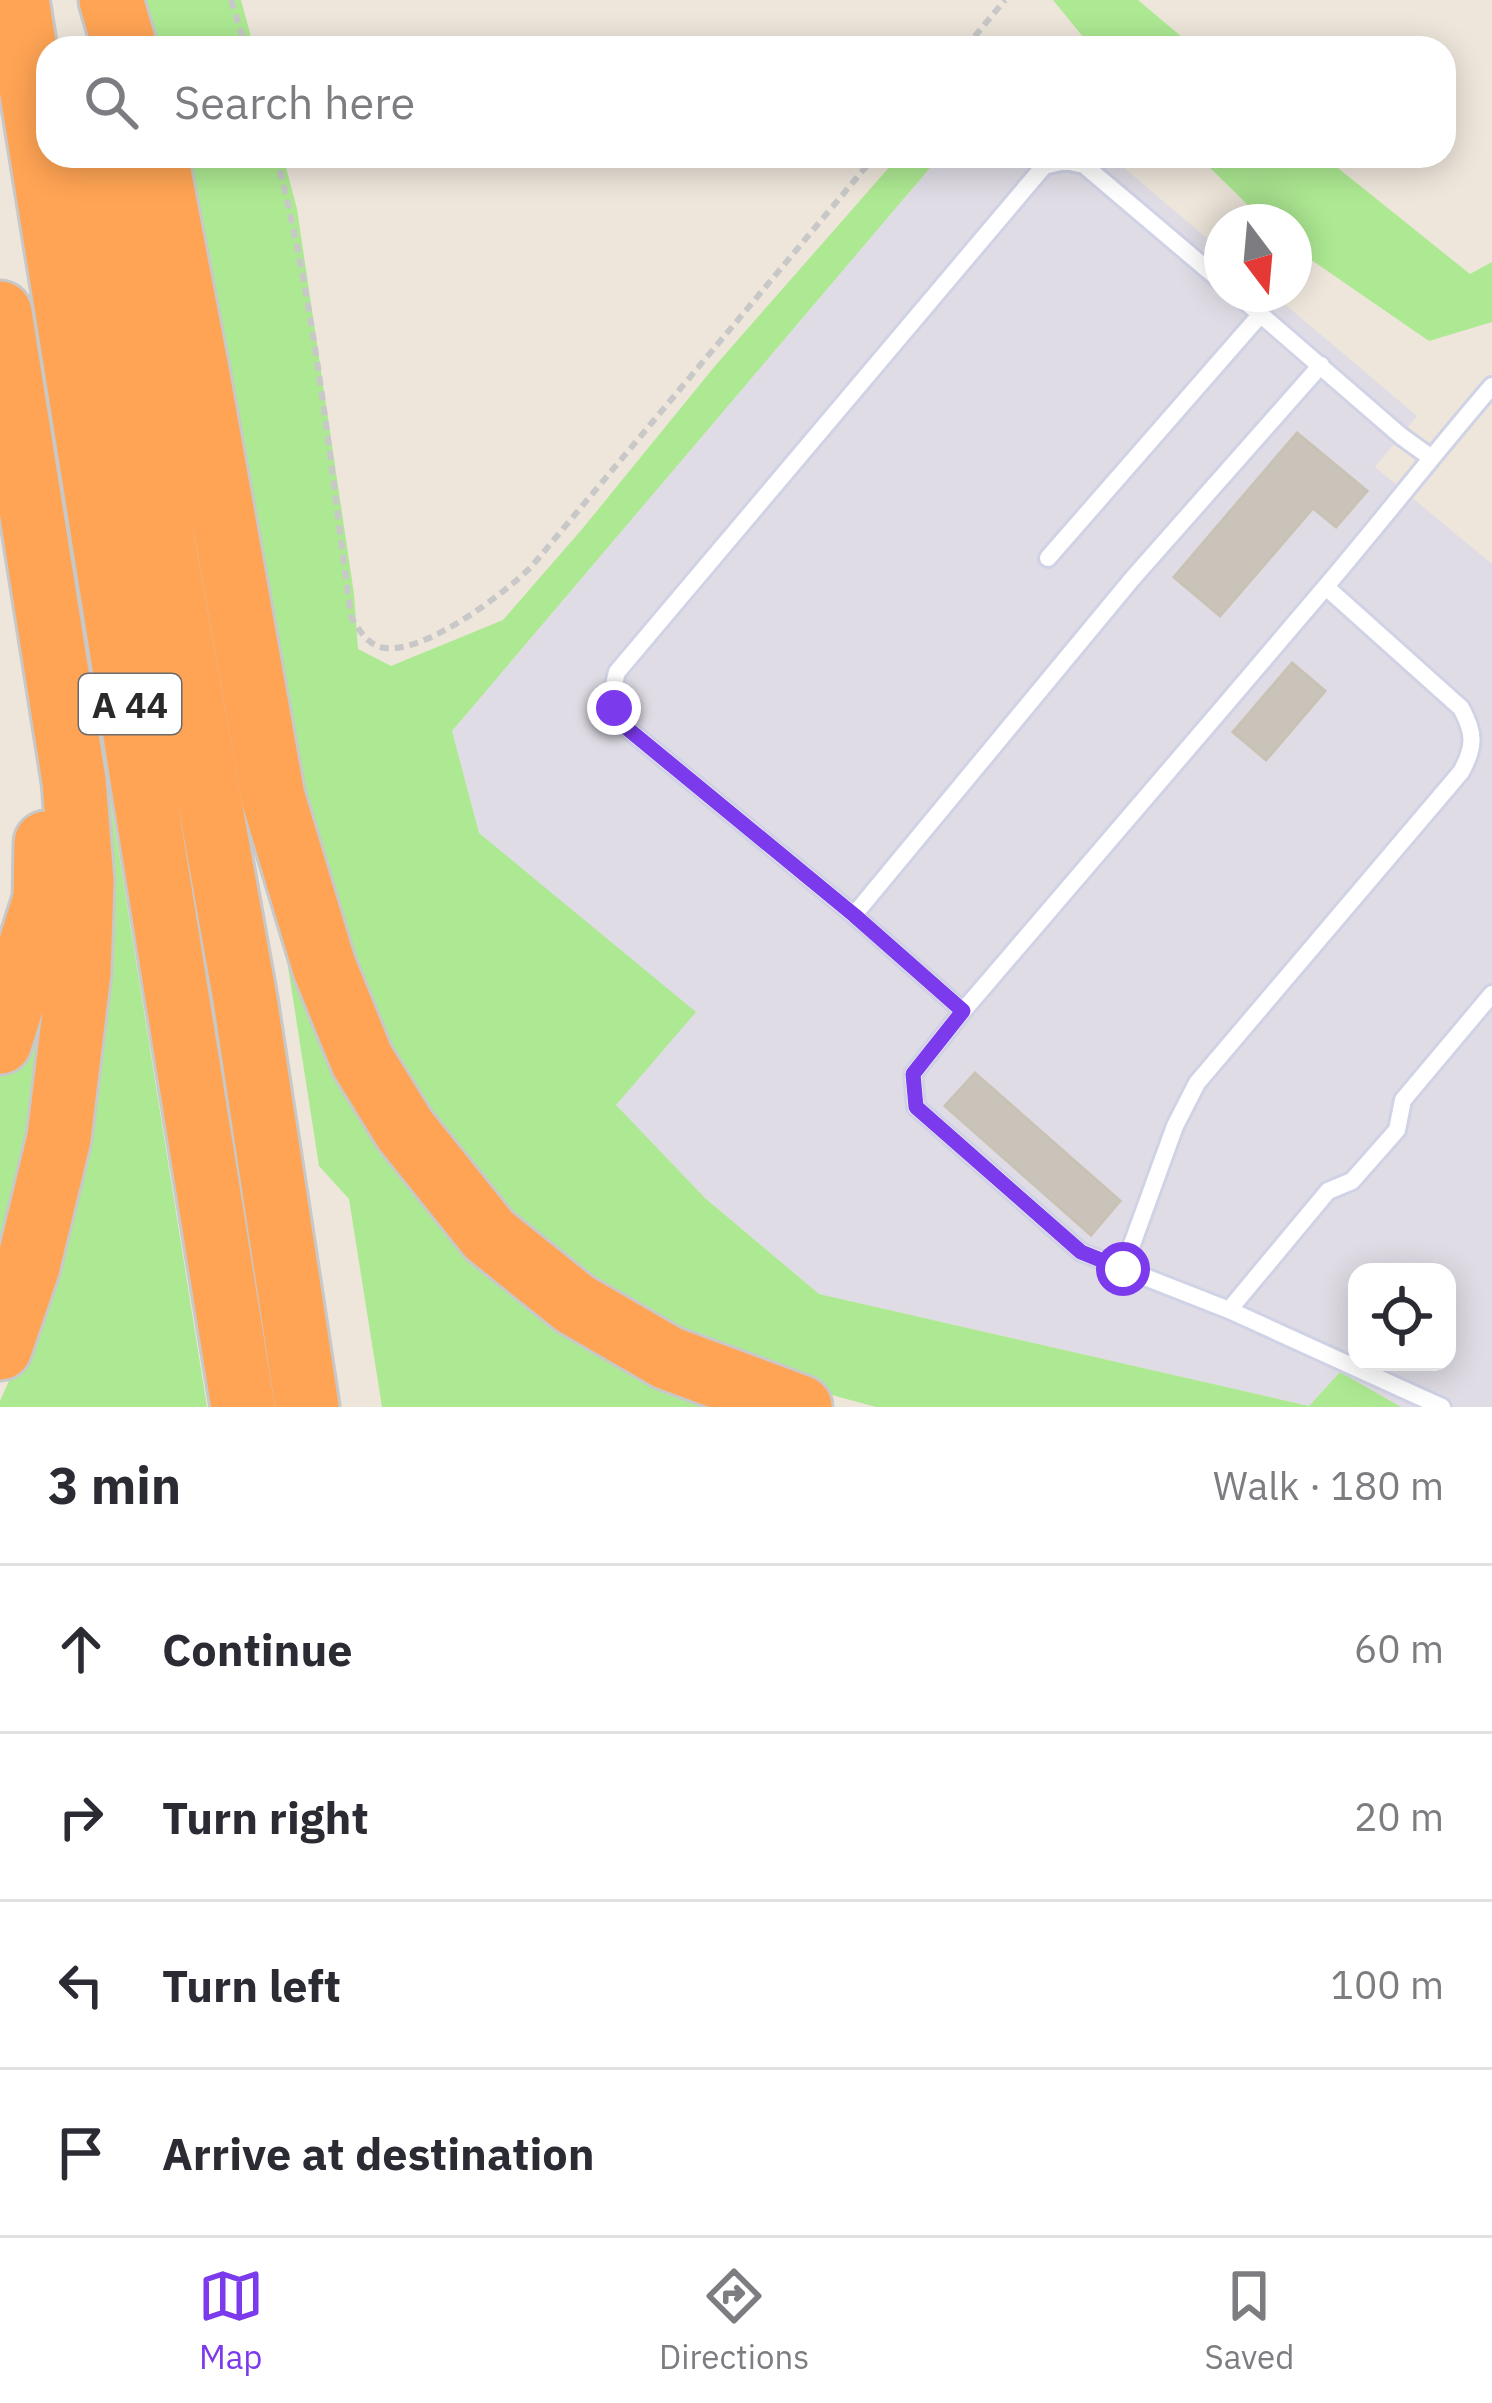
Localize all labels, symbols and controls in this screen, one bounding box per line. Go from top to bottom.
search box [36,36,1456,168]
icon: search [78,69,144,135]
text: Search here [174,73,415,131]
north arrow [1204,204,1312,312]
road number: A 44 [79,674,181,734]
route end [587,681,641,735]
route start [1096,1242,1150,1296]
map controls [1348,1263,1456,1371]
button: locate [1348,1263,1456,1371]
text: 3 min [48,1452,181,1518]
text: Walk · 180 m [1213,1460,1444,1511]
icon: ahead [48,1616,114,1682]
text: Continue [162,1620,353,1678]
text: 60 m [1354,1623,1444,1674]
icon: right [48,1784,114,1850]
text: Turn right [162,1788,369,1846]
text: 20 m [1354,1791,1444,1842]
icon: left [48,1952,114,2018]
text: Turn left [162,1956,341,2014]
text: 100 m [1331,1959,1444,2010]
icon: arrive [48,2120,114,2186]
text: Arrive at destination [162,2124,595,2182]
tab: Map [198,2263,264,2378]
tab: Directions [659,2263,809,2378]
tab: Saved [1205,2263,1294,2378]

